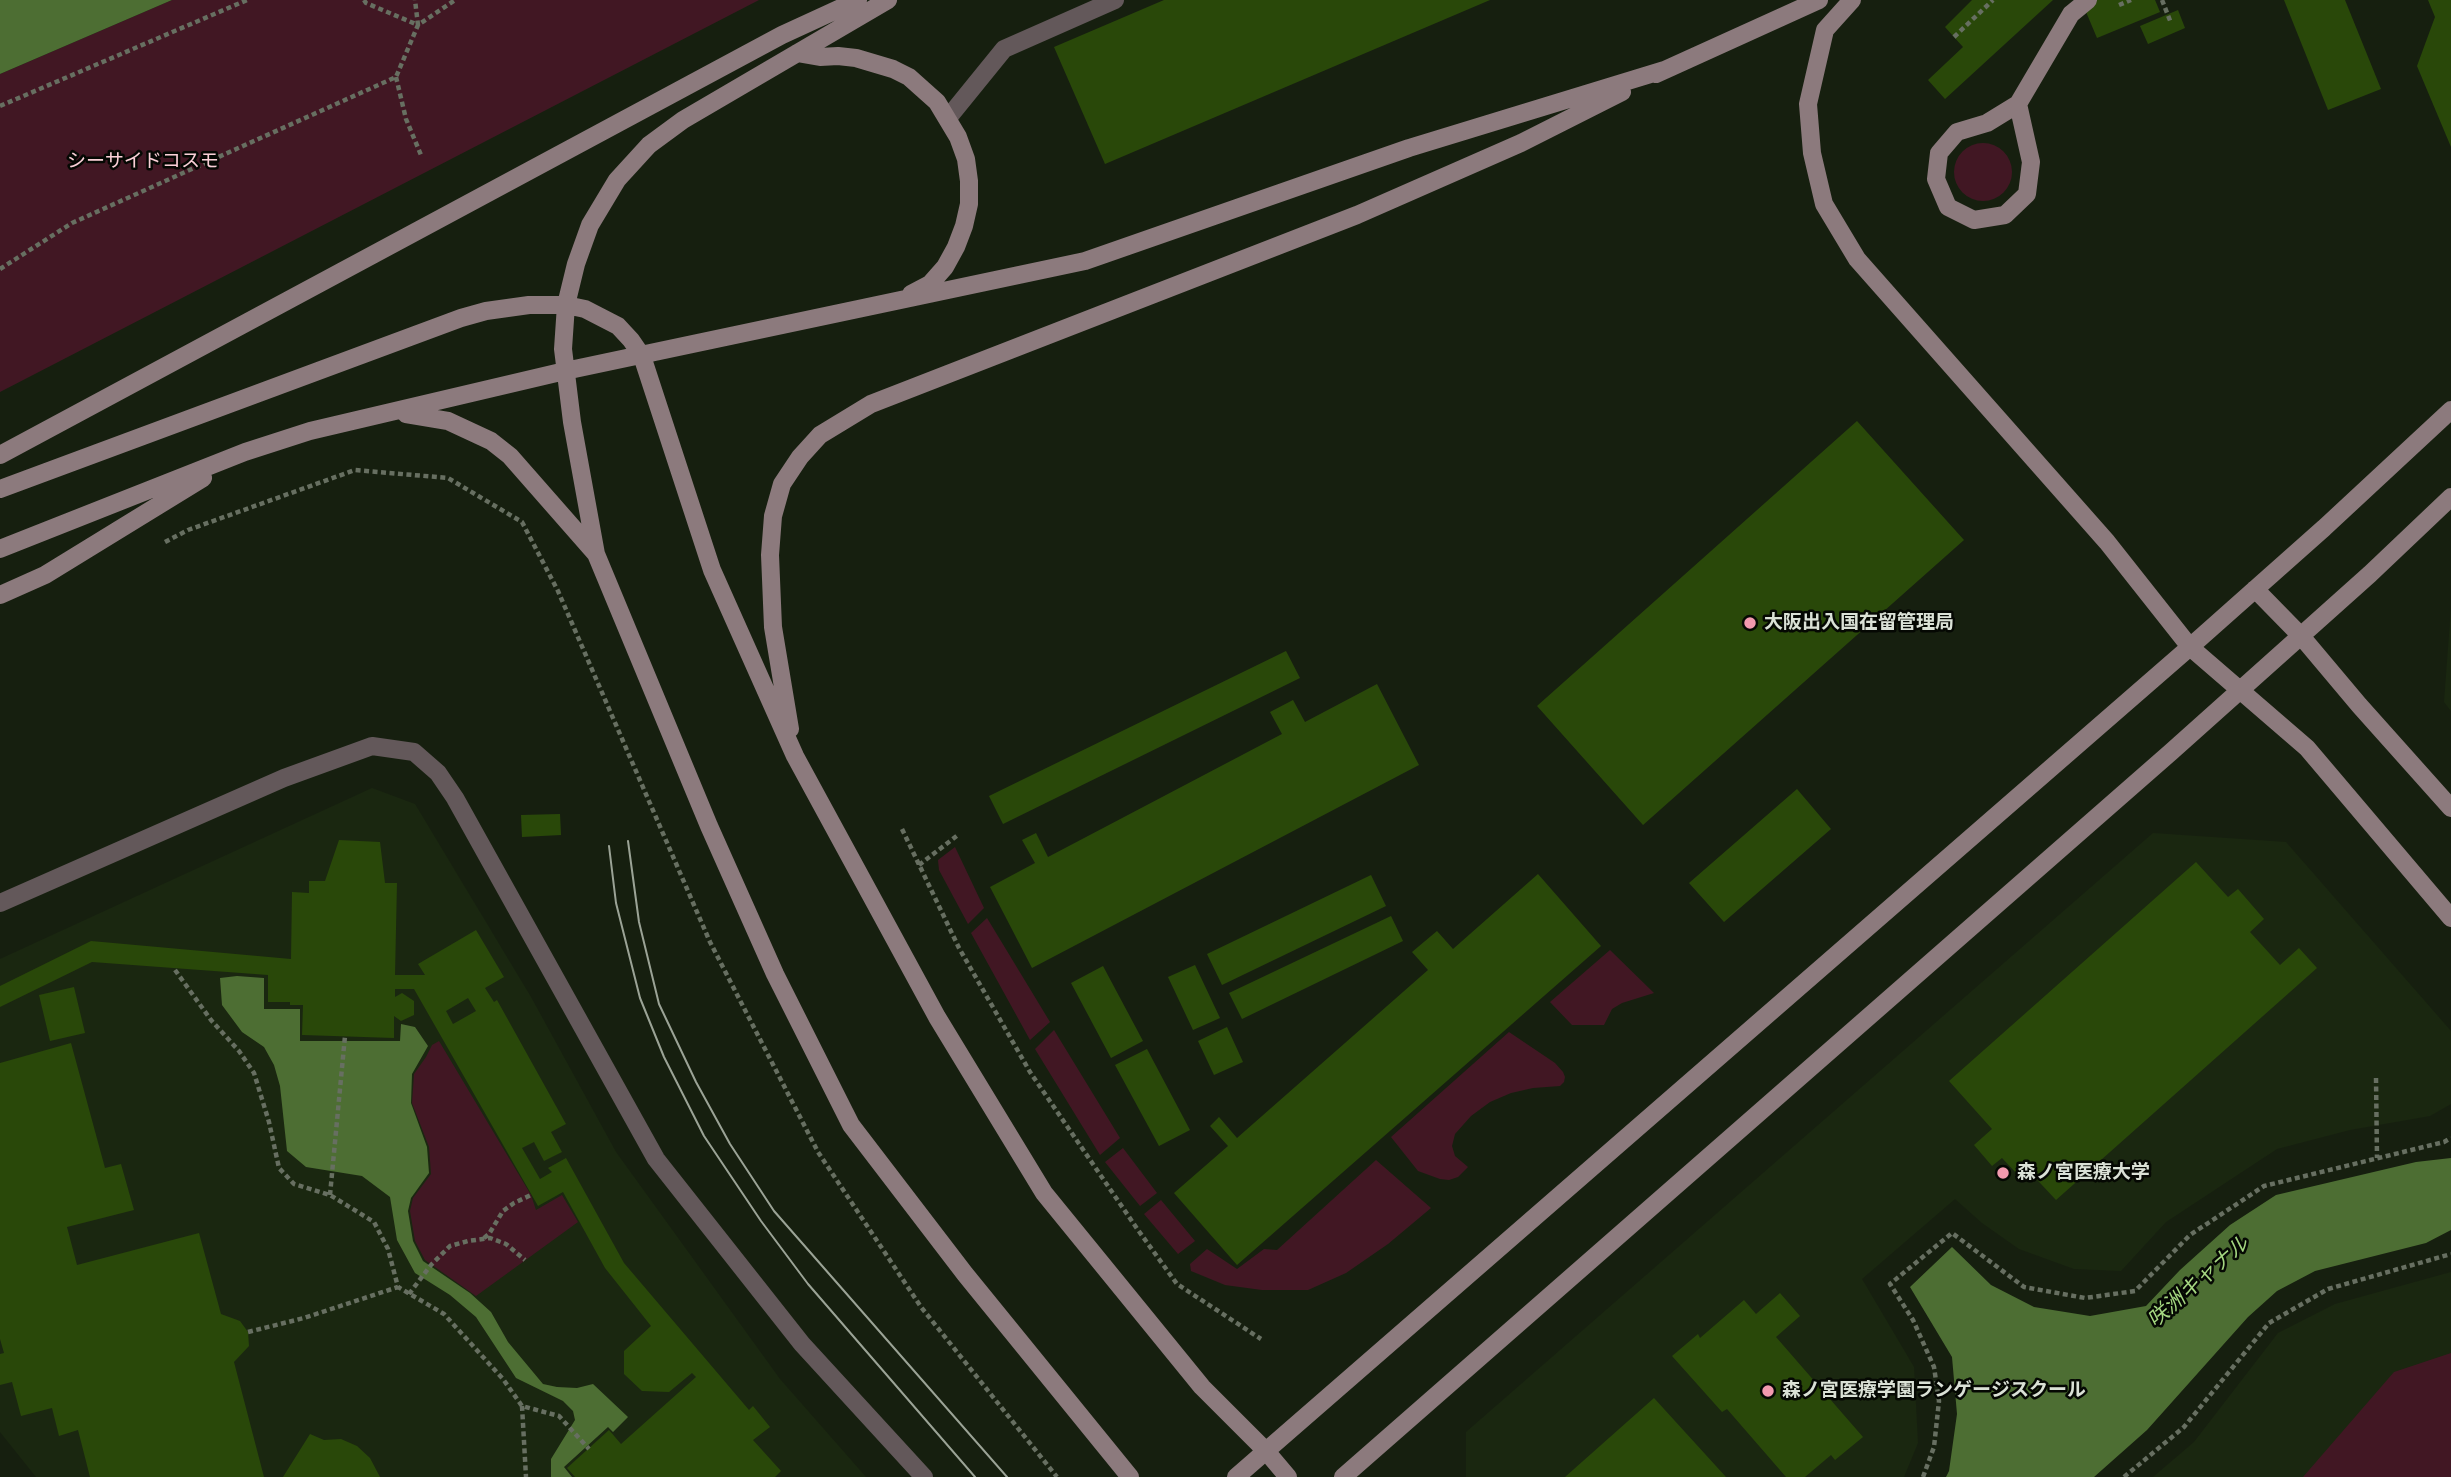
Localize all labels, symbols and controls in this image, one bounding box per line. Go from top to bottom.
park label: シーサイドコスモ [67,151,219,173]
place label: 大阪出入国在留管理局 [1764,612,1954,634]
marker: 大阪出入国在留管理局 [1742,615,1758,631]
place label: 森ノ宮医療大学 [2017,1162,2150,1184]
marker: 森ノ宮医療大学 [1995,1165,2011,1181]
water label: 咲洲キャナル [2143,1232,2255,1334]
place label: 森ノ宮医療学園ランゲージスクール [1782,1380,2086,1402]
marker: 森ノ宮医療学園ランゲージスクール [1760,1383,1776,1399]

